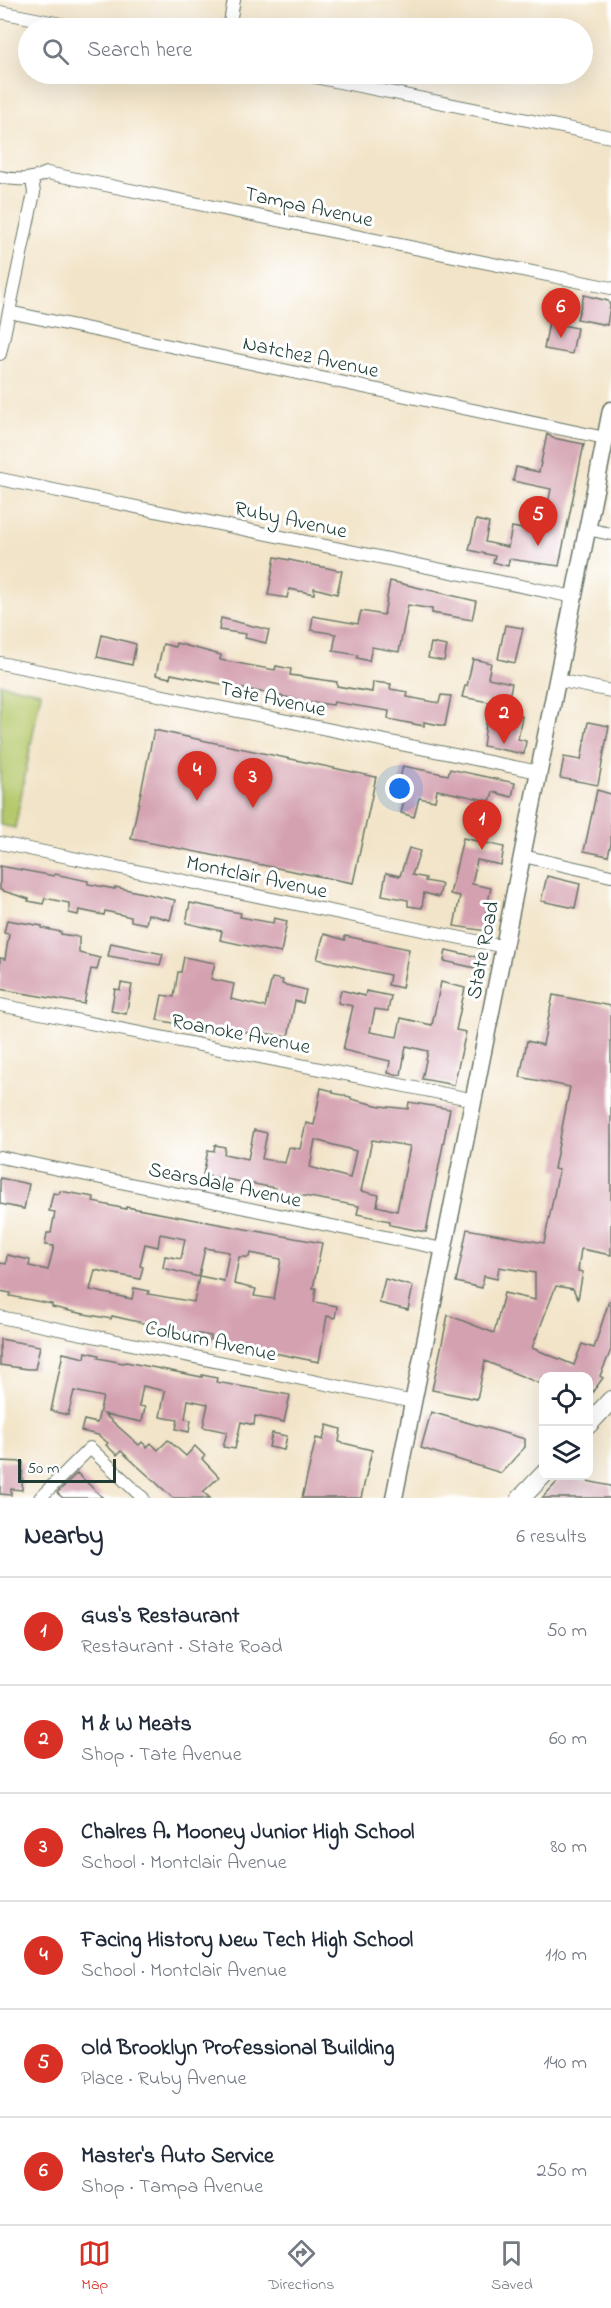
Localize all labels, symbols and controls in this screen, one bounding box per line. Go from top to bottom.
search box [18,18,593,84]
icon: search [39,35,72,68]
text: Search here [87,35,192,67]
street label: Tampa Avenue [242,180,376,236]
pin: 6 [542,288,580,338]
street label: Natchez Avenue [240,329,382,387]
street label: Ruby Avenue [231,494,350,550]
pin: 5 [518,496,558,546]
street label: Tate Avenue [217,674,329,726]
pin: 2 [484,694,524,744]
pin: 4 [178,752,216,801]
pin: 3 [234,758,272,808]
your location [385,774,414,803]
pin: 1 [462,800,502,850]
street label: Montclair Avenue [183,848,331,908]
street label: State Road [460,899,508,1002]
street label: Roanoke Avenue [168,1007,313,1063]
street label: Searsdale Avenue [145,1155,304,1217]
street label: Colburn Avenue [142,1313,279,1371]
map controls [539,1372,593,1480]
button: locate [539,1372,593,1426]
button: layers [539,1426,593,1480]
scale bar [18,1456,116,1484]
text: 50 m [27,1457,59,1481]
text: Nearby [24,1518,103,1556]
text: 6 results [516,1523,587,1552]
text: Gus's Restaurant [81,1601,239,1633]
text: 1 [40,1617,47,1646]
text: 50 m [546,1617,587,1646]
text: Restaurant · State Road [81,1633,282,1662]
text: M & W Meats [81,1709,192,1741]
text: 2 [39,1725,48,1754]
text: 60 m [549,1725,587,1754]
text: Shop · Tate Avenue [81,1741,242,1770]
text: Chalres A. Mooney Junior High School [81,1817,414,1849]
text: 3 [39,1833,48,1862]
text: 80 m [550,1833,587,1862]
text: School · Montclair Avenue [81,1849,287,1878]
text: Facing History New Tech High School [81,1925,413,1957]
text: 4 [39,1941,48,1970]
text: 110 m [545,1941,587,1970]
text: School · Montclair Avenue [81,1957,287,1986]
text: Old Brooklyn Professional Building [81,2033,394,2065]
text: 5 [38,2049,49,2078]
text: 140 m [543,2049,587,2078]
text: Place · Ruby Avenue [81,2065,247,2094]
text: Master's Auto Service [81,2141,274,2173]
text: 6 [39,2157,48,2186]
text: 250 m [536,2157,587,2186]
text: Shop · Tampa Avenue [81,2173,263,2202]
tab: Map [78,2237,111,2297]
tab: Directions [268,2237,334,2297]
tab: Saved [491,2237,533,2297]

